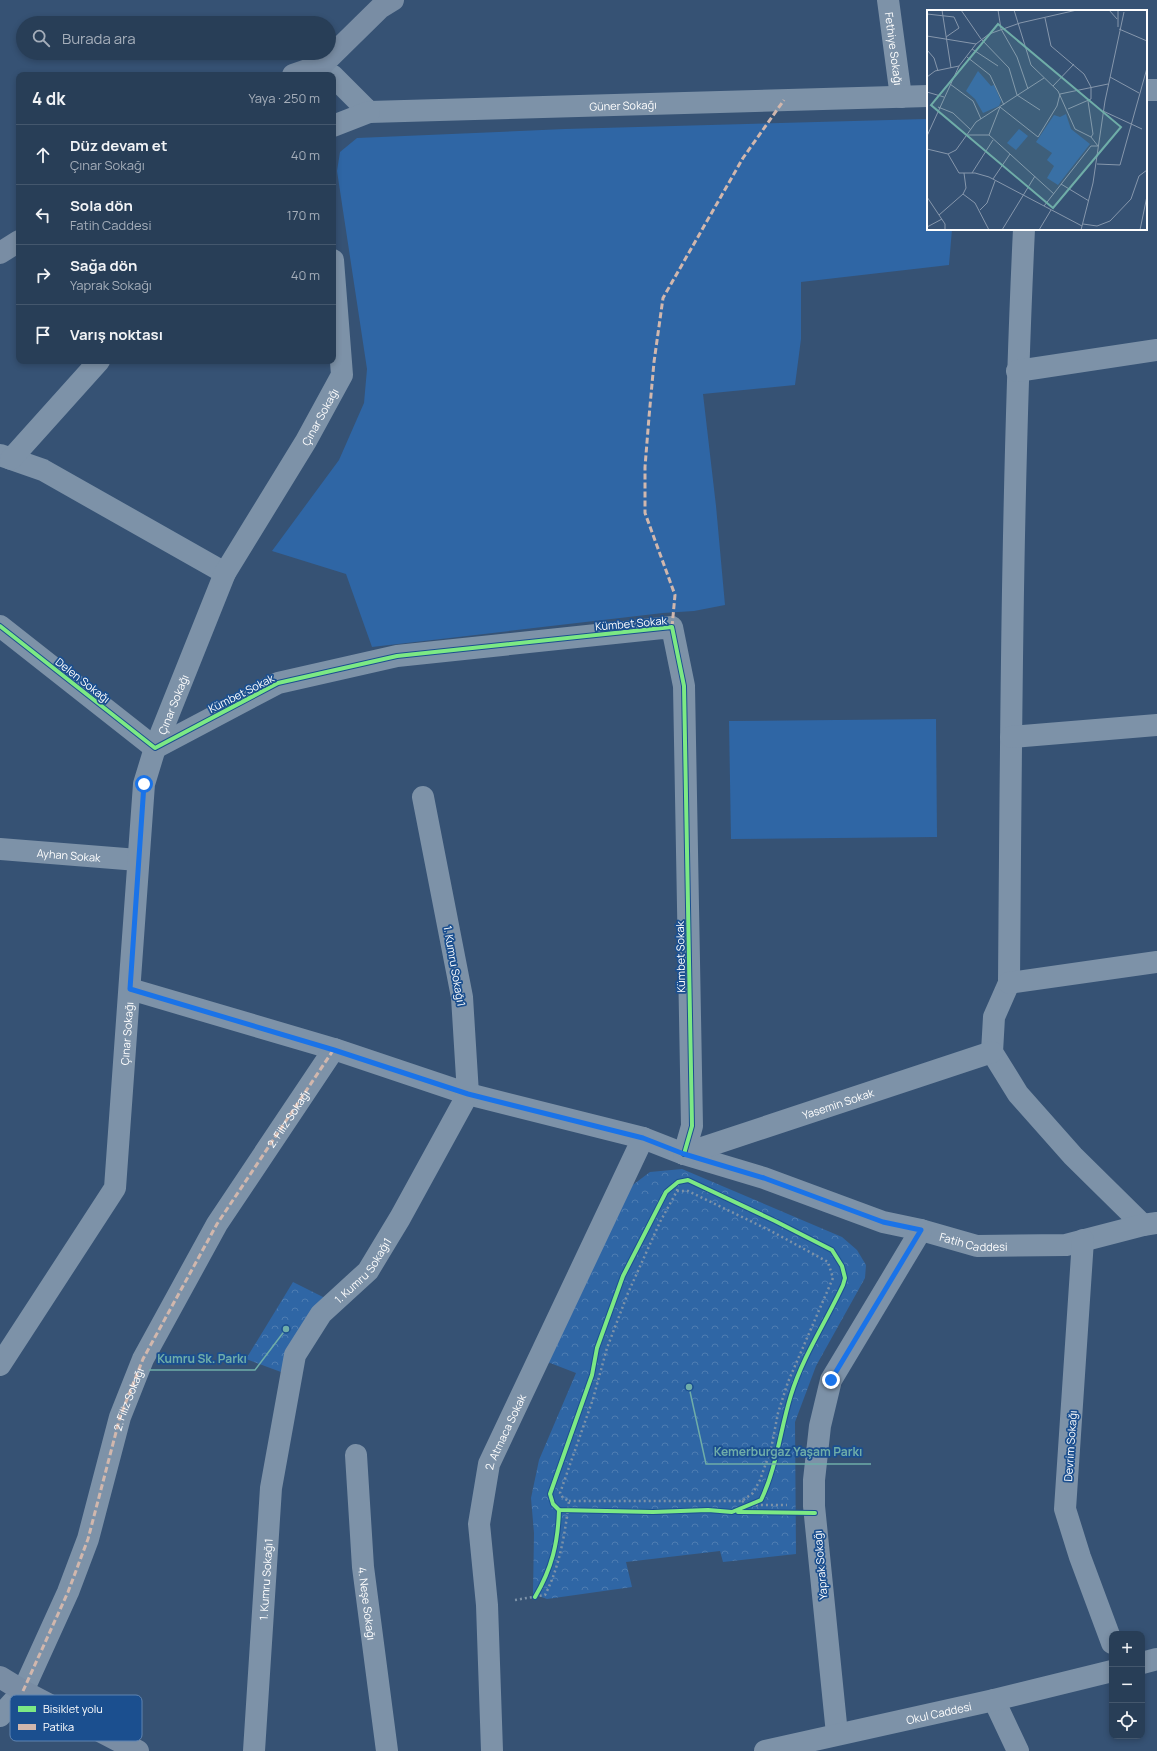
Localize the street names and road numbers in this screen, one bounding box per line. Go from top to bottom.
street label: Fethiye Sokağı [882,11,907,86]
street label: Güner Sokağı [589,96,657,113]
street label: Çınar Sokağı [298,385,341,448]
street label: Kümbet Sokak [595,612,668,634]
street label: Delen Sokağı [53,654,113,706]
street label: Kümbet Sokak [206,670,277,716]
street label: Çınar Sokağı [154,672,191,736]
street label: Ayhan Sokak [36,844,102,865]
street label: Kümbet Sokak [672,920,688,993]
street label: 1. Kumru Sokağı1 [441,924,469,1008]
street label: Çınar Sokağı [116,1001,136,1066]
street label: Yasemin Sokak [800,1084,876,1122]
street label: 2. Filiz Sokağı [263,1086,312,1150]
street label: Fatih Caddesi [938,1228,1008,1254]
street label: 1. Kumru Sokağı1 [331,1235,394,1306]
street label: 2. Filiz Sokağı [109,1365,146,1432]
street label: 2. Atmaca Sokak [481,1391,529,1471]
street label: Devrim Sokağı [1060,1410,1080,1482]
street label: Yaprak Sokağı [810,1530,830,1600]
street label: 1. Kumru Sokağı1 [255,1538,275,1621]
street label: 4. Neşe Sokağı [356,1566,380,1641]
street label: Okul Caddesi [905,1698,973,1727]

